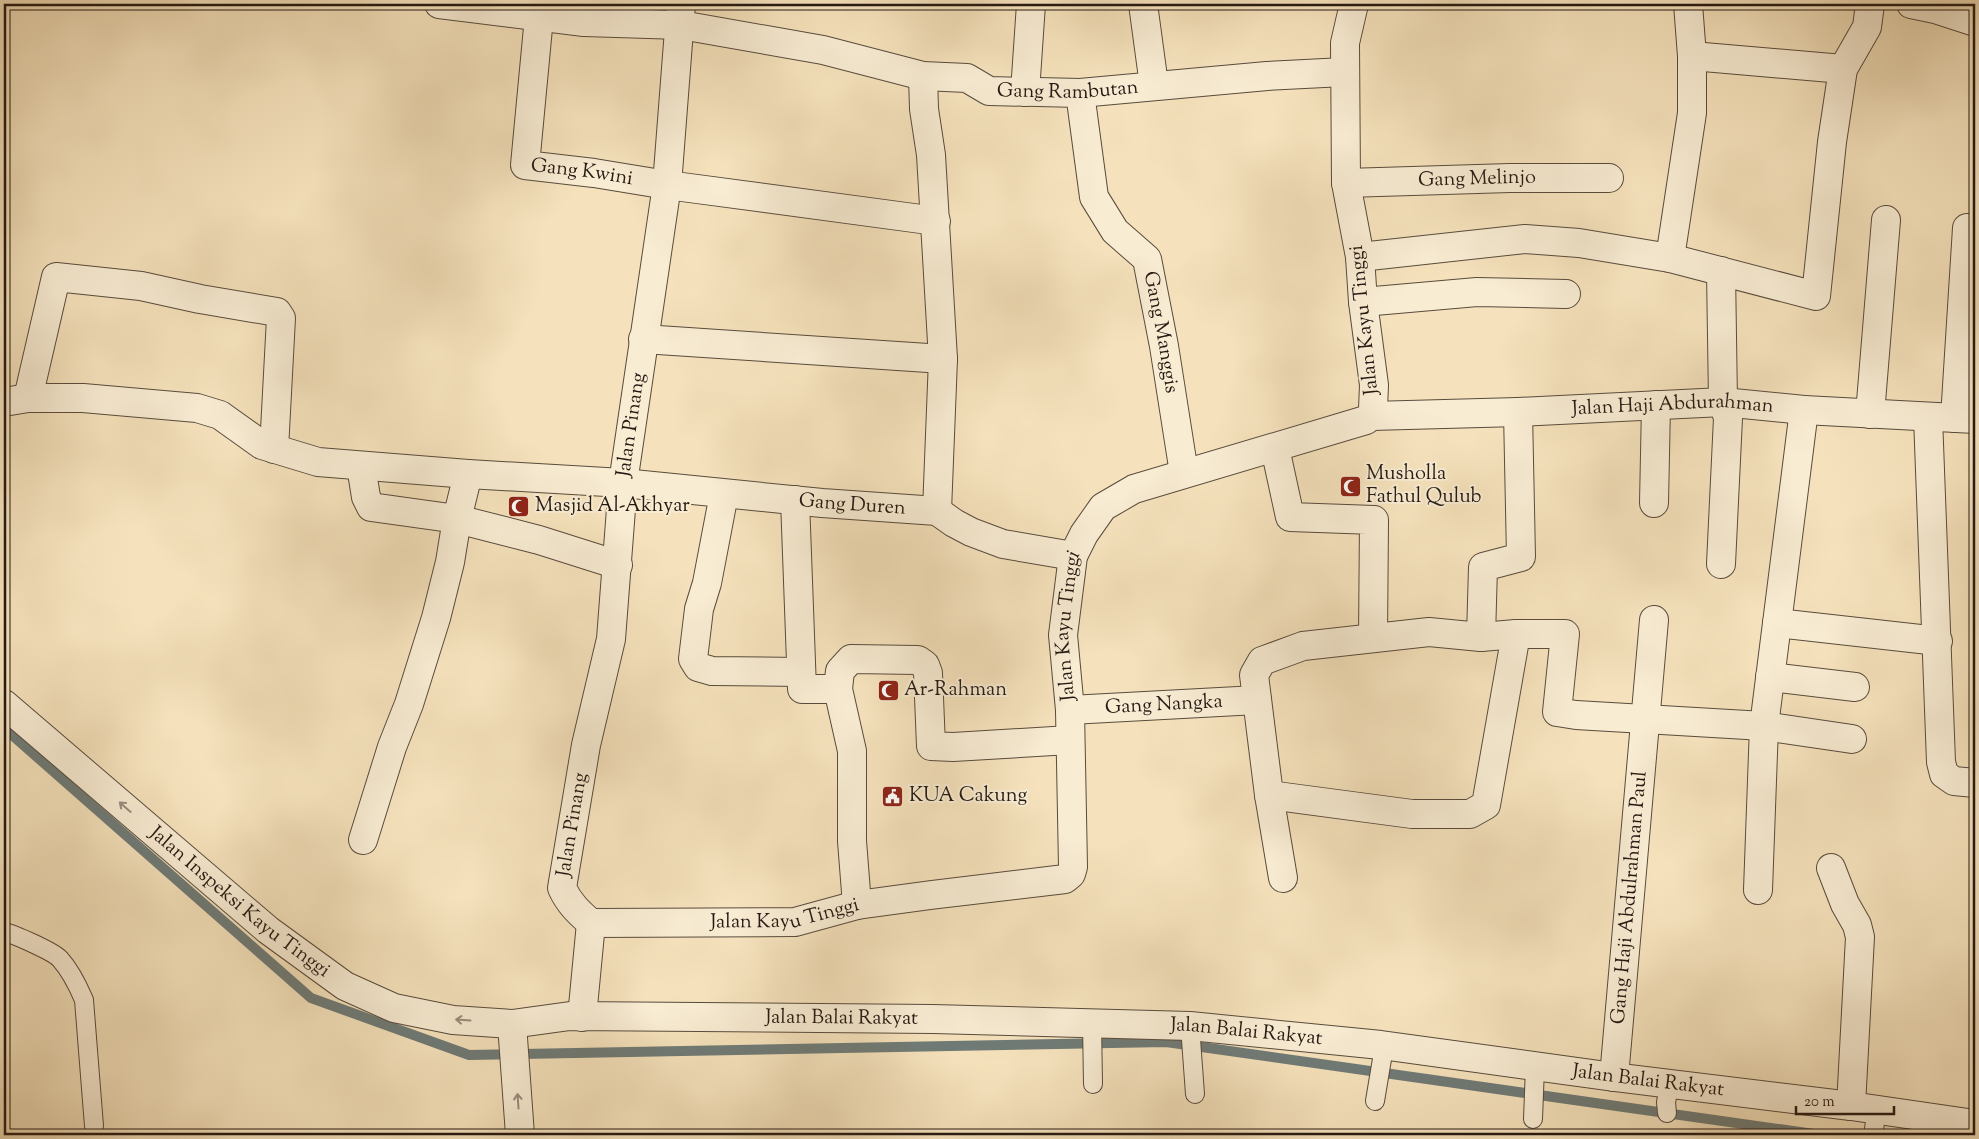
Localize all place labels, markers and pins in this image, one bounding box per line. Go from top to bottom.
place label: Musholla Fathul Qulub [1366,460,1482,512]
mosque icon: Musholla Fathul Qulub [1338,474,1362,498]
place label: Masjid Al-Akhyar [535,492,690,521]
mosque icon: Masjid Al-Akhyar [507,494,531,518]
place label: Ar-Rahman [904,676,1007,705]
mosque icon: Ar-Rahman [876,678,900,702]
place label: KUA Cakung [909,782,1027,811]
public building icon: KUA Cakung [881,784,905,808]

